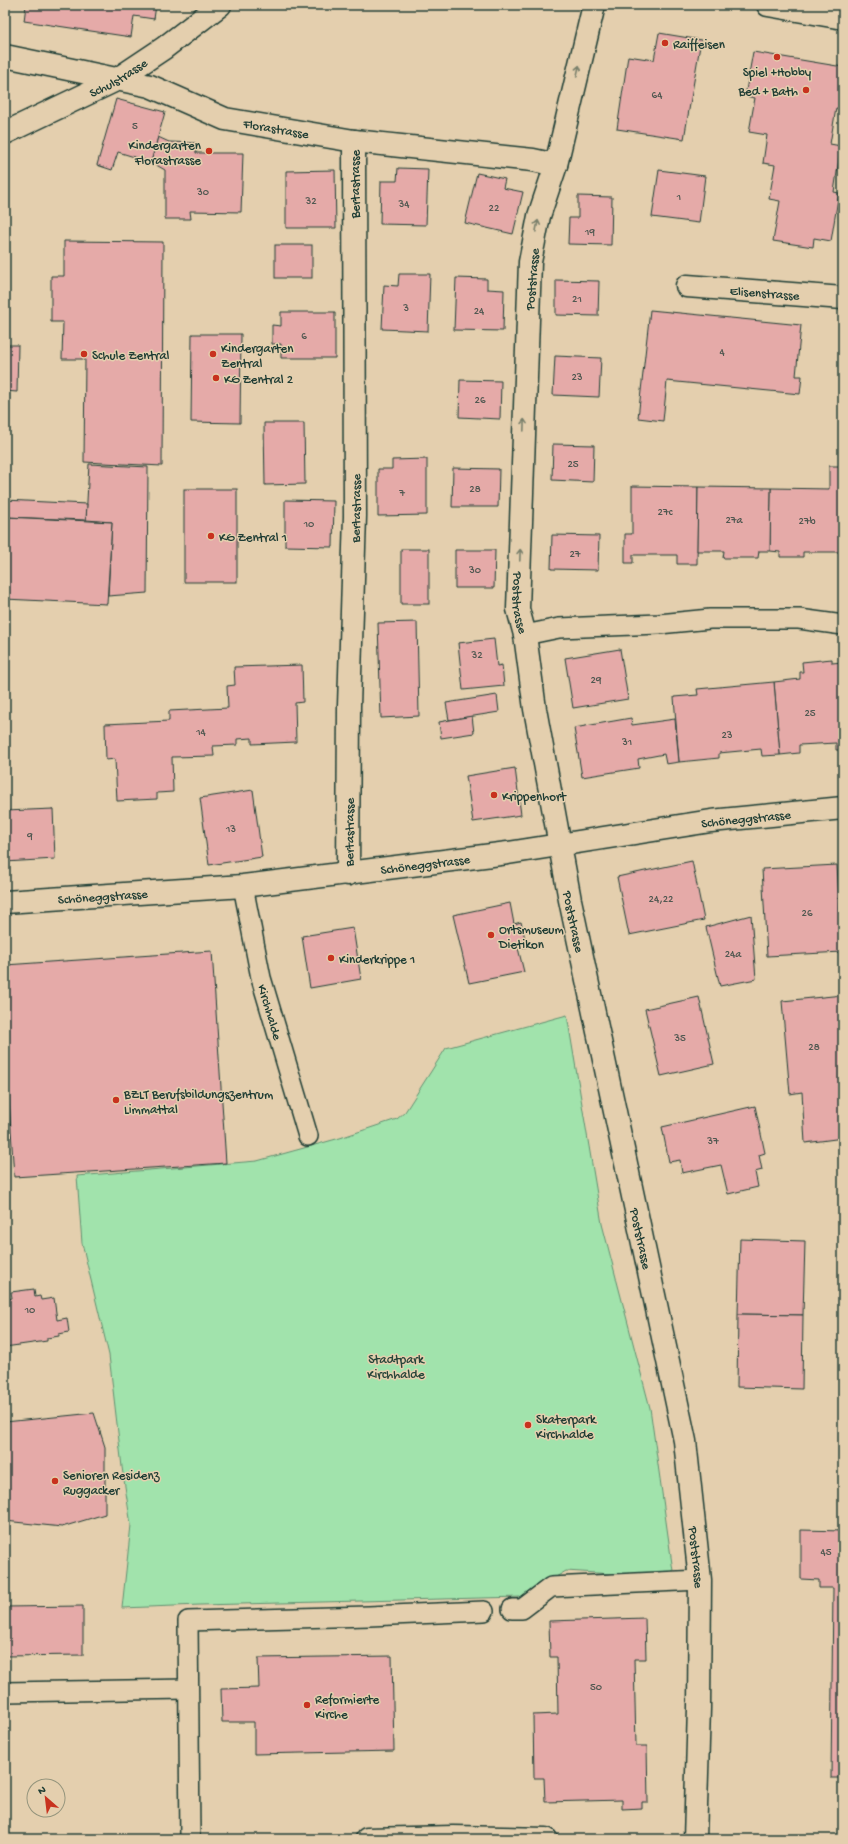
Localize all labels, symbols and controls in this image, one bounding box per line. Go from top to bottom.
marker: Raiffeisen [660,38,670,48]
place label: Raiffeisen [673,38,726,53]
marker: Spiel +Hobby [772,52,782,62]
street label: Schulstrasse [87,56,151,102]
one-way arrow [575,64,583,77]
place label: Spiel +Hobby [743,66,812,81]
place label: Bed + Bath [737,85,798,100]
marker: Bed + Bath [801,85,811,95]
house number: 64 [652,90,663,102]
street label: Florastrasse [241,117,310,143]
house number: 5 [132,121,138,133]
place label: Kindergarten Florastrasse [129,139,202,169]
marker: Kindergarten Florastrasse [204,146,214,156]
street label: Bertastrasse [349,149,364,219]
house number: 30 [196,187,209,199]
house number: 1 [676,192,681,204]
house number: 32 [304,196,317,208]
house number: 34 [398,199,410,211]
house number: 22 [489,203,500,215]
one-way arrow [534,220,542,233]
house number: 19 [584,227,595,239]
street label: Poststrasse [523,247,544,312]
street label: Elisenstrasse [729,284,800,305]
house number: 21 [572,294,582,306]
house number: 3 [402,303,409,315]
house number: 24 [474,306,485,318]
house number: 6 [301,331,307,343]
place label: Kindergarten Zentral [221,342,294,372]
house number: 4 [719,347,725,359]
marker: Schule Zentral [79,349,89,359]
place label: Schule Zentral [92,349,170,364]
marker: Kindergarten Zentral [208,349,218,359]
house number: 23 [571,372,583,384]
marker: KG Zentral 2 [211,373,221,383]
place label: KG Zentral 2 [224,373,294,388]
house number: 26 [475,395,486,407]
one-way arrow [520,419,528,432]
house number: 25 [567,459,579,471]
street label: Bertastrasse [349,473,365,544]
house number: 28 [469,484,481,496]
house number: 7 [398,488,405,500]
house number: 27c [658,507,674,519]
house number: 27a [725,515,743,527]
house number: 27b [799,516,816,528]
house number: 10 [303,519,314,531]
marker: KG Zentral 1 [206,531,216,541]
place label: KG Zentral 1 [219,531,287,546]
one-way arrow [516,549,524,562]
house number: 27 [569,549,581,561]
house number: 30 [468,565,481,577]
street label: Poststrasse [508,570,529,636]
house number: 32 [470,650,483,662]
house number: 29 [591,675,602,687]
house number: 25 [804,708,816,720]
house number: 14 [195,727,207,739]
house number: 23 [721,730,733,742]
house number: 31 [621,737,632,749]
marker: Krippenhort [489,790,499,800]
place label: Krippenhort [502,790,568,805]
street label: Bertastrasse [343,797,358,867]
street label: Schöneggstrasse [700,808,792,832]
house number: 13 [225,824,236,836]
house number: 9 [26,831,33,843]
street label: Schöneggstrasse [380,853,471,879]
street label: Schöneggstrasse [57,887,149,908]
street label: Poststrasse [558,889,586,954]
house number: 24,22 [649,894,674,906]
house number: 26 [802,908,813,920]
place label: Ortsmuseum Dietikon [498,923,564,953]
marker: Ortsmuseum Dietikon [486,930,496,940]
house number: 24a [725,949,742,961]
marker: Kinderkrippe 1 [326,953,336,963]
place label: Kinderkrippe 1 [339,953,415,968]
street label: Kirchhalde [253,983,284,1042]
house number: 35 [673,1033,686,1045]
house number: 28 [808,1042,820,1054]
place label: BZLT Berufsbildungszentrum Limmattal [123,1088,273,1118]
marker: BZLT Berufsbildungszentrum Limmattal [111,1095,121,1105]
house number: 37 [706,1136,719,1148]
street label: Poststrasse [625,1206,653,1271]
house number: 10 [24,1305,35,1317]
park label: Stadtpark Kirchhalde [367,1353,425,1383]
place label: Skaterpark Kirchhalde [536,1413,597,1443]
marker: Skaterpark Kirchhalde [523,1420,533,1430]
place label: Senioren Residenz Ruggacker [63,1469,161,1499]
marker: Senioren Residenz Ruggacker [50,1476,60,1486]
street label: Poststrasse [684,1525,705,1589]
house number: 45 [821,1547,832,1559]
house number: 50 [590,1682,602,1694]
place label: Reformierte Kirche [315,1693,380,1723]
marker: Reformierte Kirche [302,1700,312,1710]
north arrow [26,1778,66,1818]
text: N [36,1784,48,1798]

